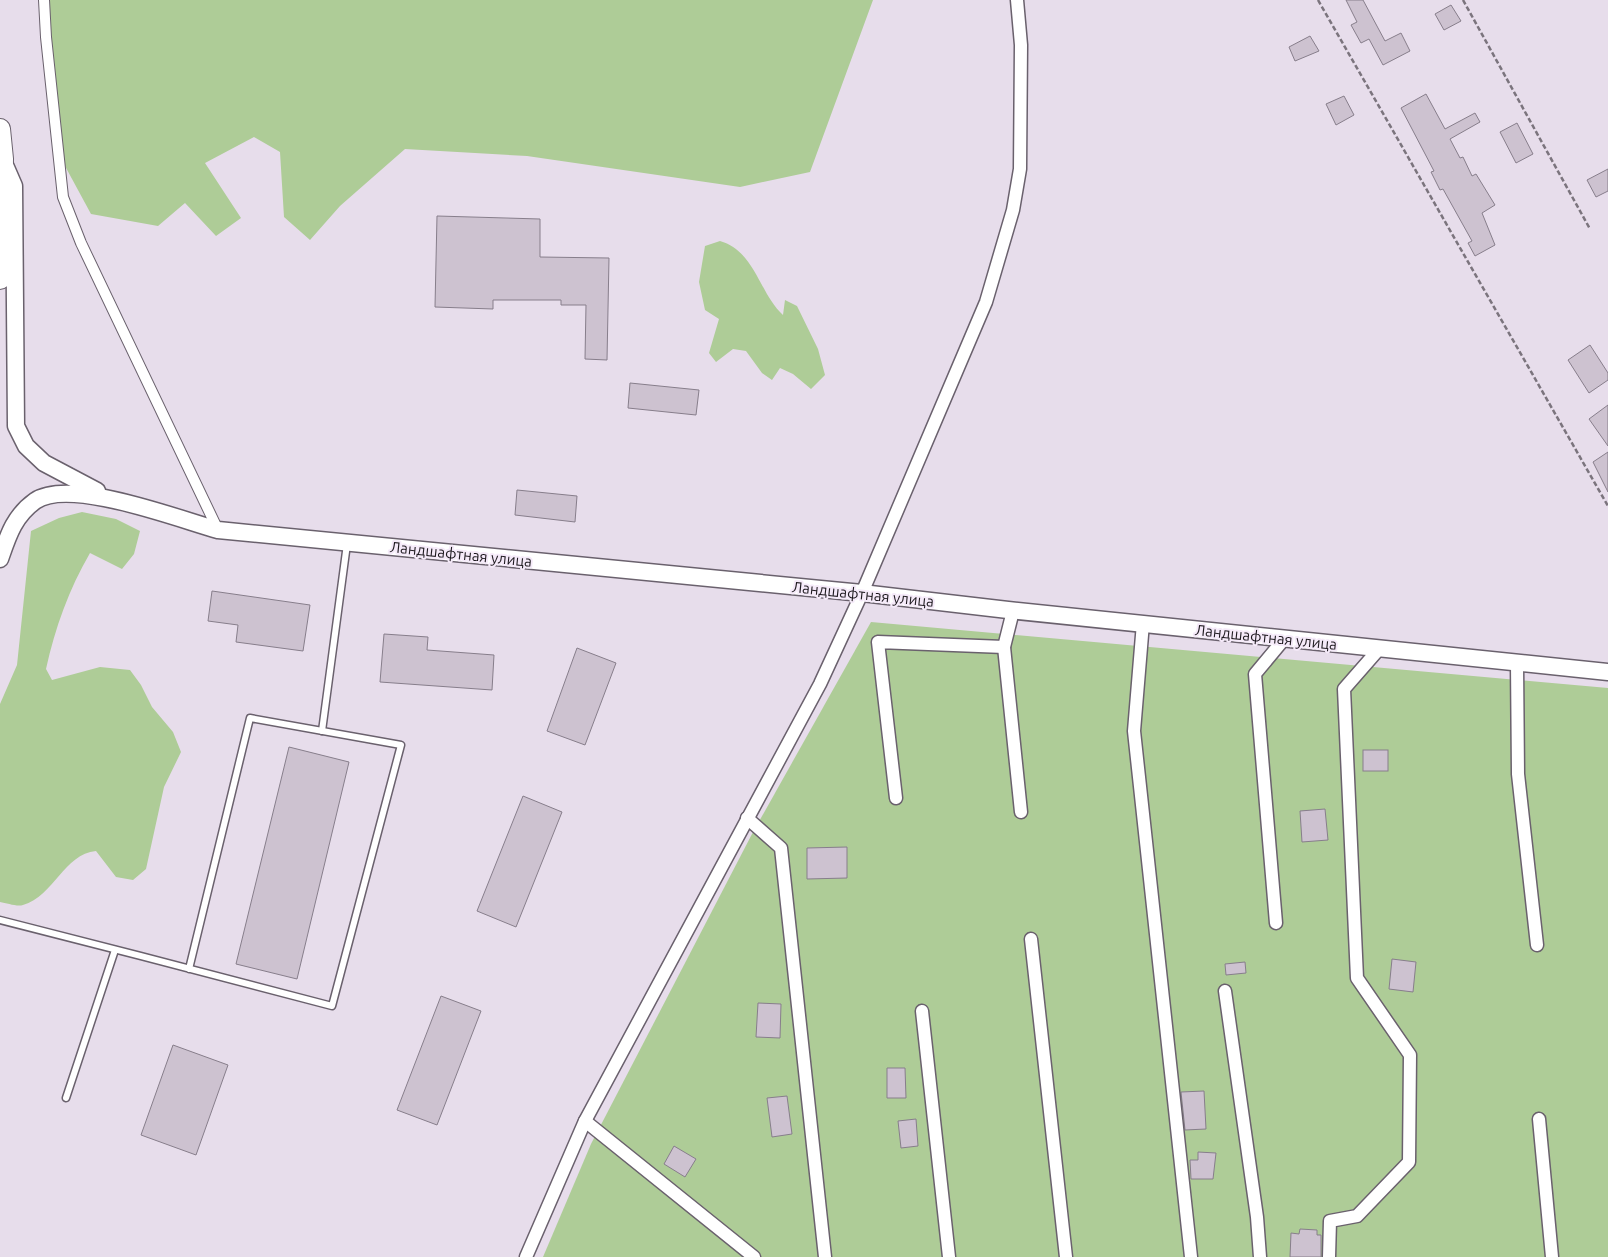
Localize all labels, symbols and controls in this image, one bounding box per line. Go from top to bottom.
street label: Ландшафтная улица [389,538,533,570]
street label: Ландшафтная улица [791,578,935,610]
street label: Ландшафтная улица [1194,621,1338,653]

